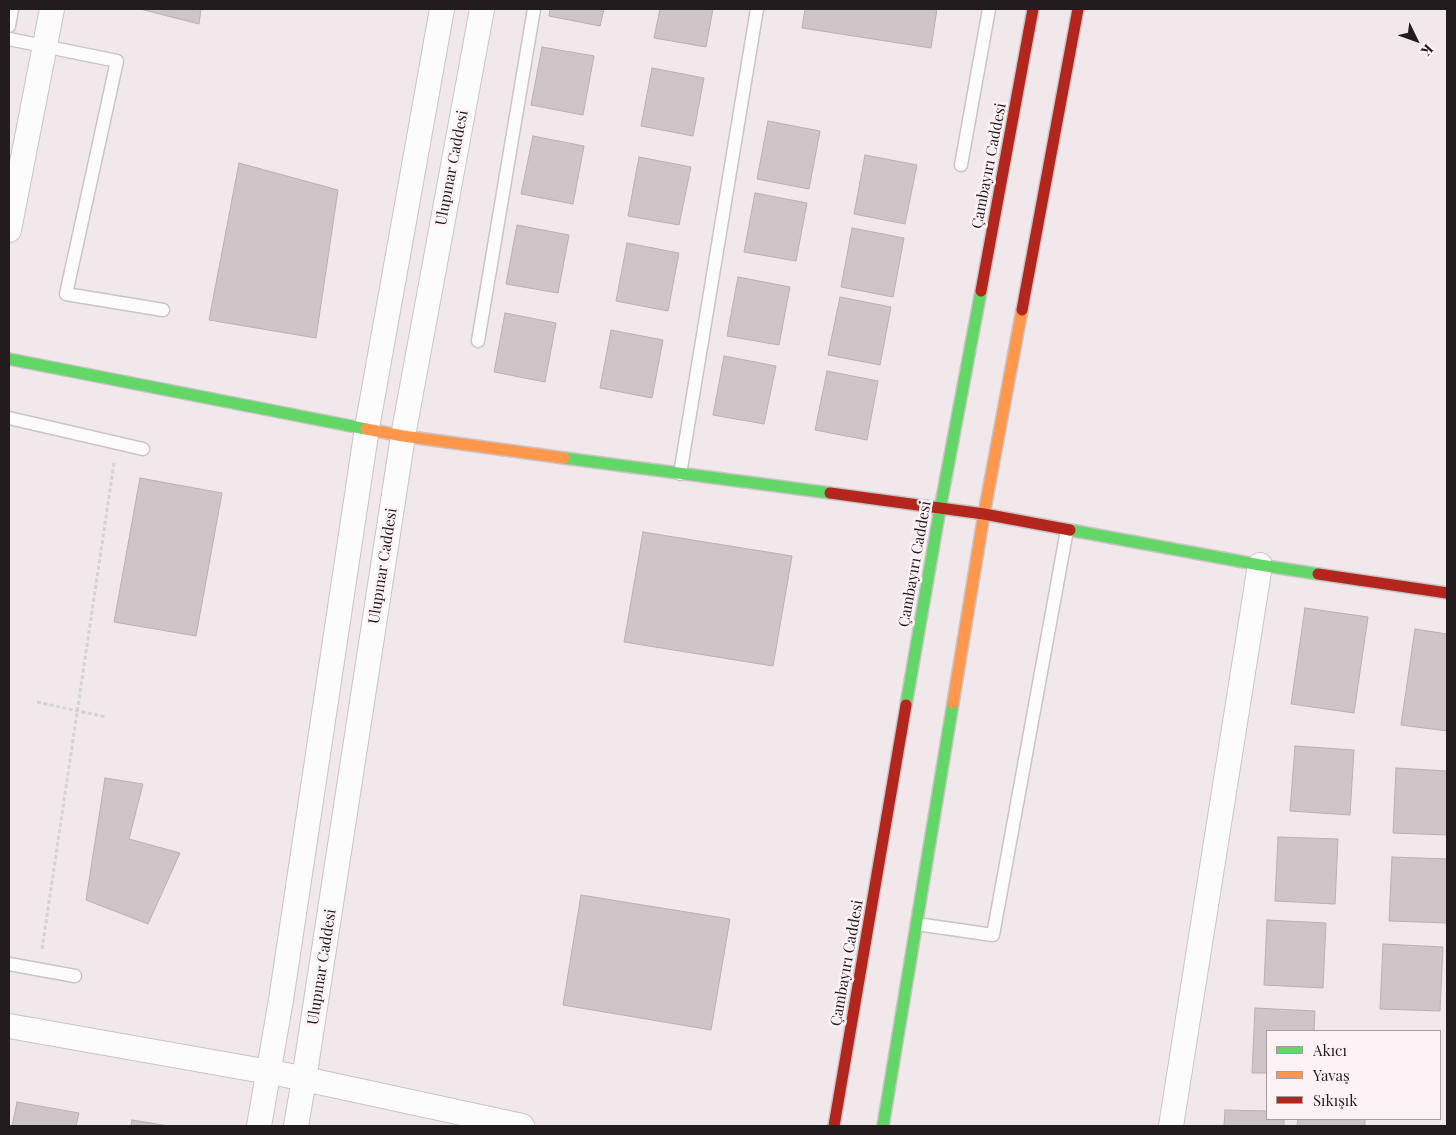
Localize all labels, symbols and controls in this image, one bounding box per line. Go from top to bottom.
north arrow [1391,15,1441,65]
text: K [1417,40,1438,60]
street label: Çambayırı Caddesi [968,102,1010,230]
street label: Ulupınar Caddesi [432,109,472,227]
street label: Çambayırı Caddesi [895,500,935,628]
street label: Ulupınar Caddesi [365,507,401,625]
street label: Çambayırı Caddesi [827,899,867,1027]
street label: Ulupınar Caddesi [304,908,340,1026]
legend [1266,1030,1441,1120]
text: Akıcı [1313,1040,1347,1060]
text: Yavaş [1313,1065,1350,1085]
text: Sıkışık [1313,1090,1358,1110]

